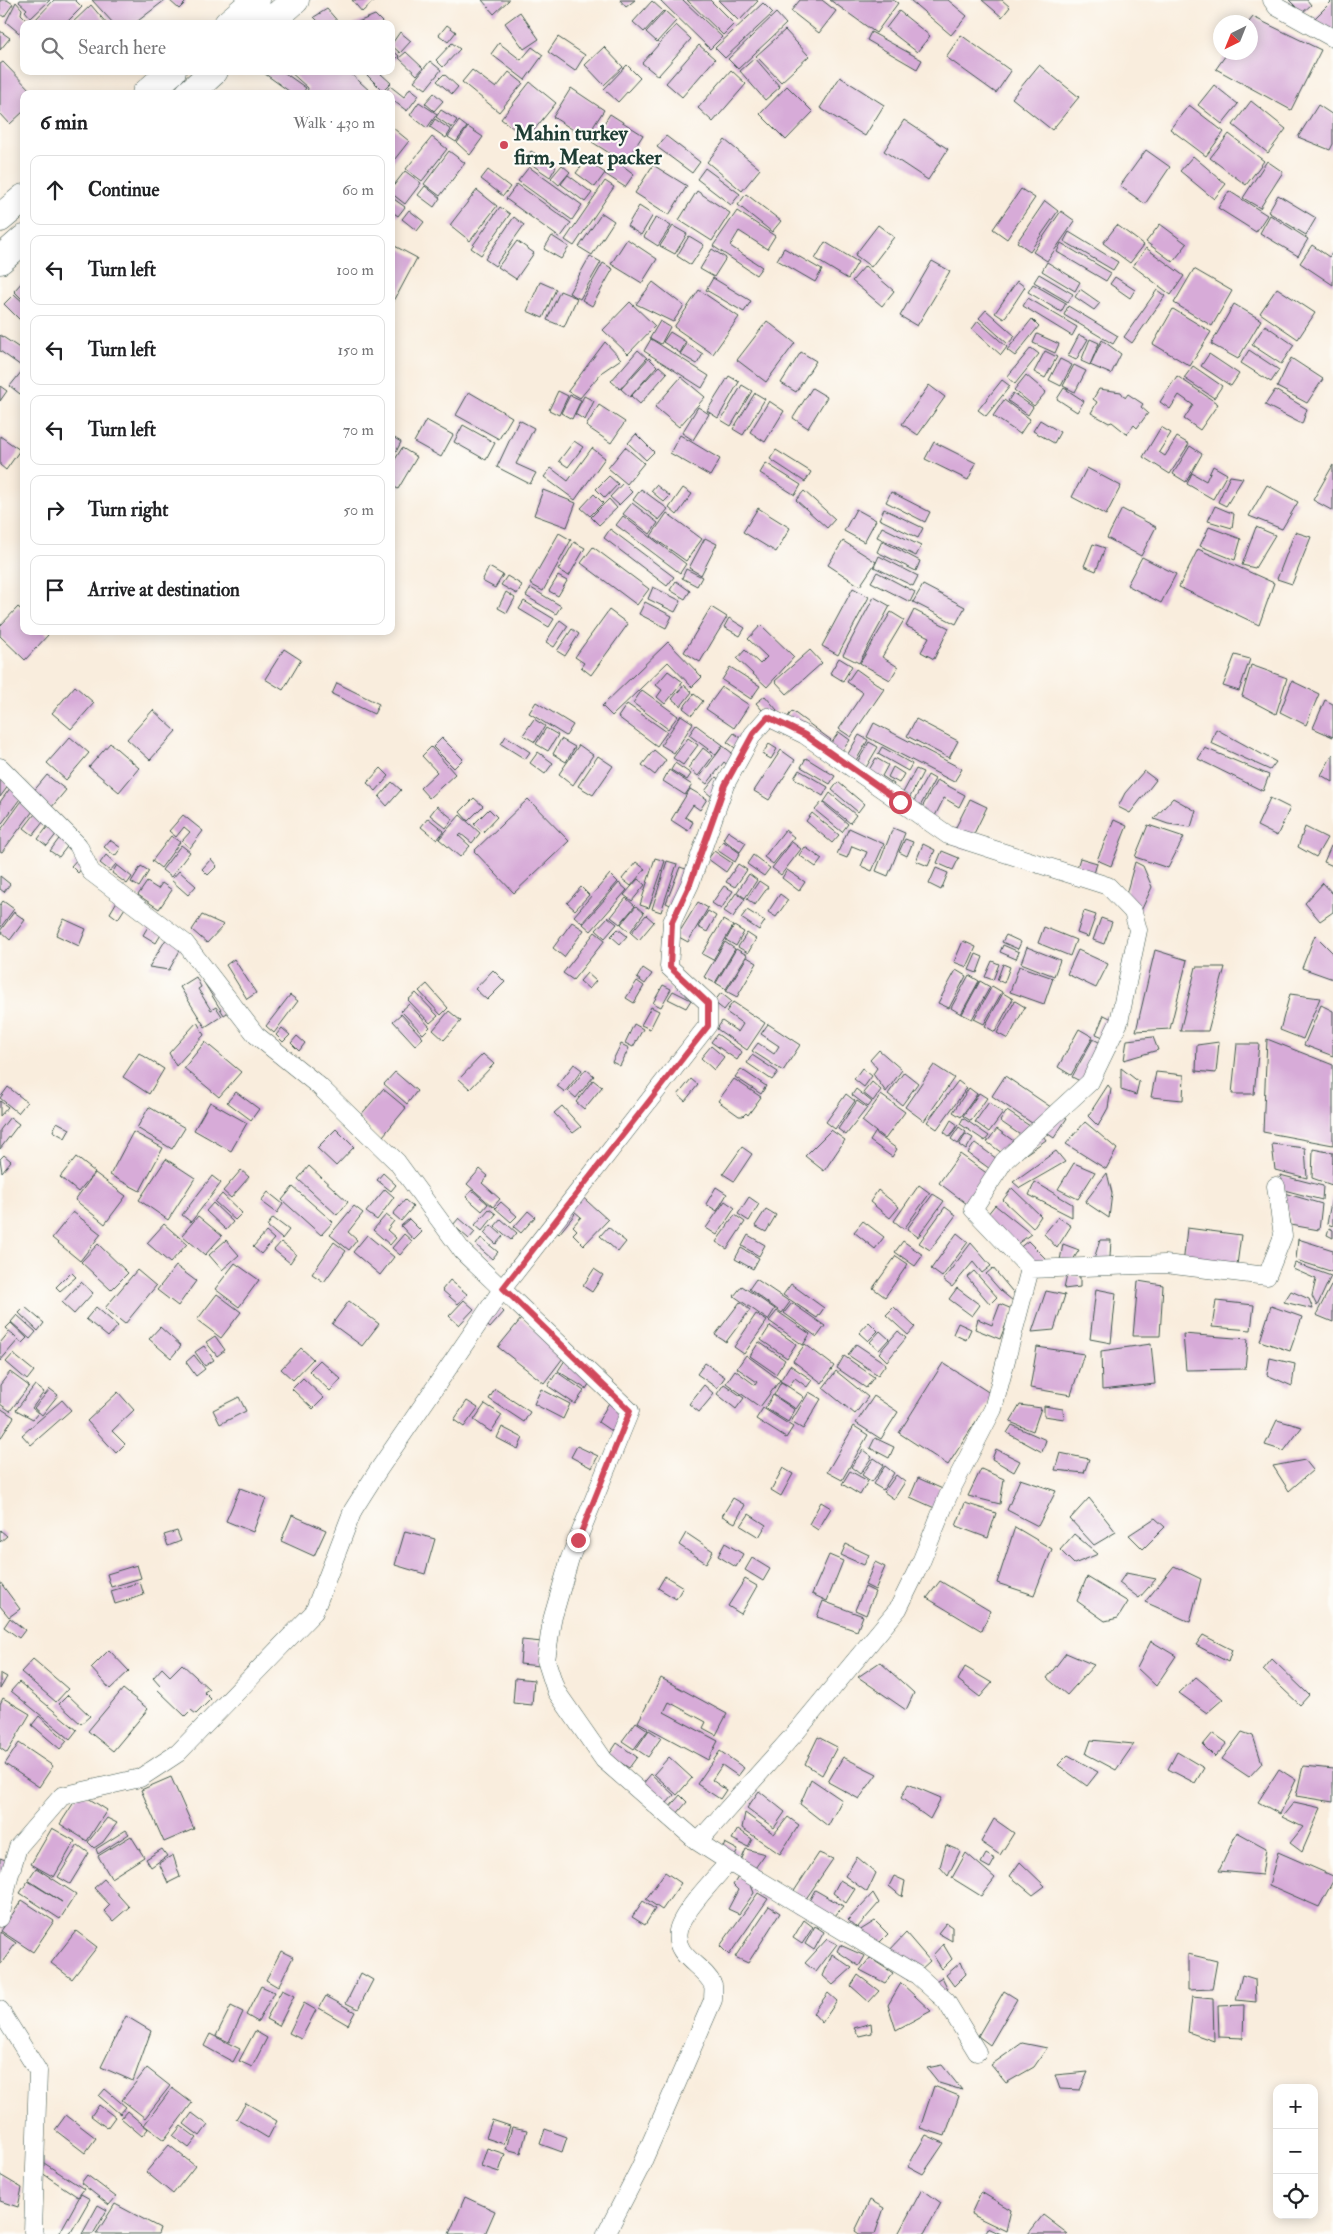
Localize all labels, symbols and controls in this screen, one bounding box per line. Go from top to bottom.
north arrow [1213,15,1258,60]
search box [20,20,395,75]
icon: search [38,34,66,62]
text: Search here [78,36,166,60]
text: 6 min [40,109,88,136]
text: Walk · 430 m [293,113,375,133]
place label: Mahin turkey firm, Meat packer [513,120,663,171]
marker: Mahin turkey firm, Meat packer [498,139,510,151]
icon: ahead [41,176,69,204]
text: Continue [88,178,159,202]
text: 60 m [342,180,374,200]
icon: left [41,256,69,284]
text: Turn left [88,258,156,282]
text: 100 m [336,260,374,280]
icon: left [41,336,69,364]
text: Turn left [88,338,156,362]
text: 150 m [337,340,374,360]
icon: left [41,416,69,444]
text: Turn left [88,418,156,442]
text: 70 m [343,420,374,440]
icon: right [41,496,69,524]
text: Turn right [88,498,168,522]
text: 50 m [343,500,374,520]
icon: arrive [41,576,69,604]
text: Arrive at destination [88,578,240,602]
route start [889,791,912,814]
route end [567,1529,590,1552]
map controls [1273,2084,1318,2219]
button: + [1273,2084,1318,2129]
button: − [1273,2129,1318,2174]
button: locate [1273,2174,1318,2219]

